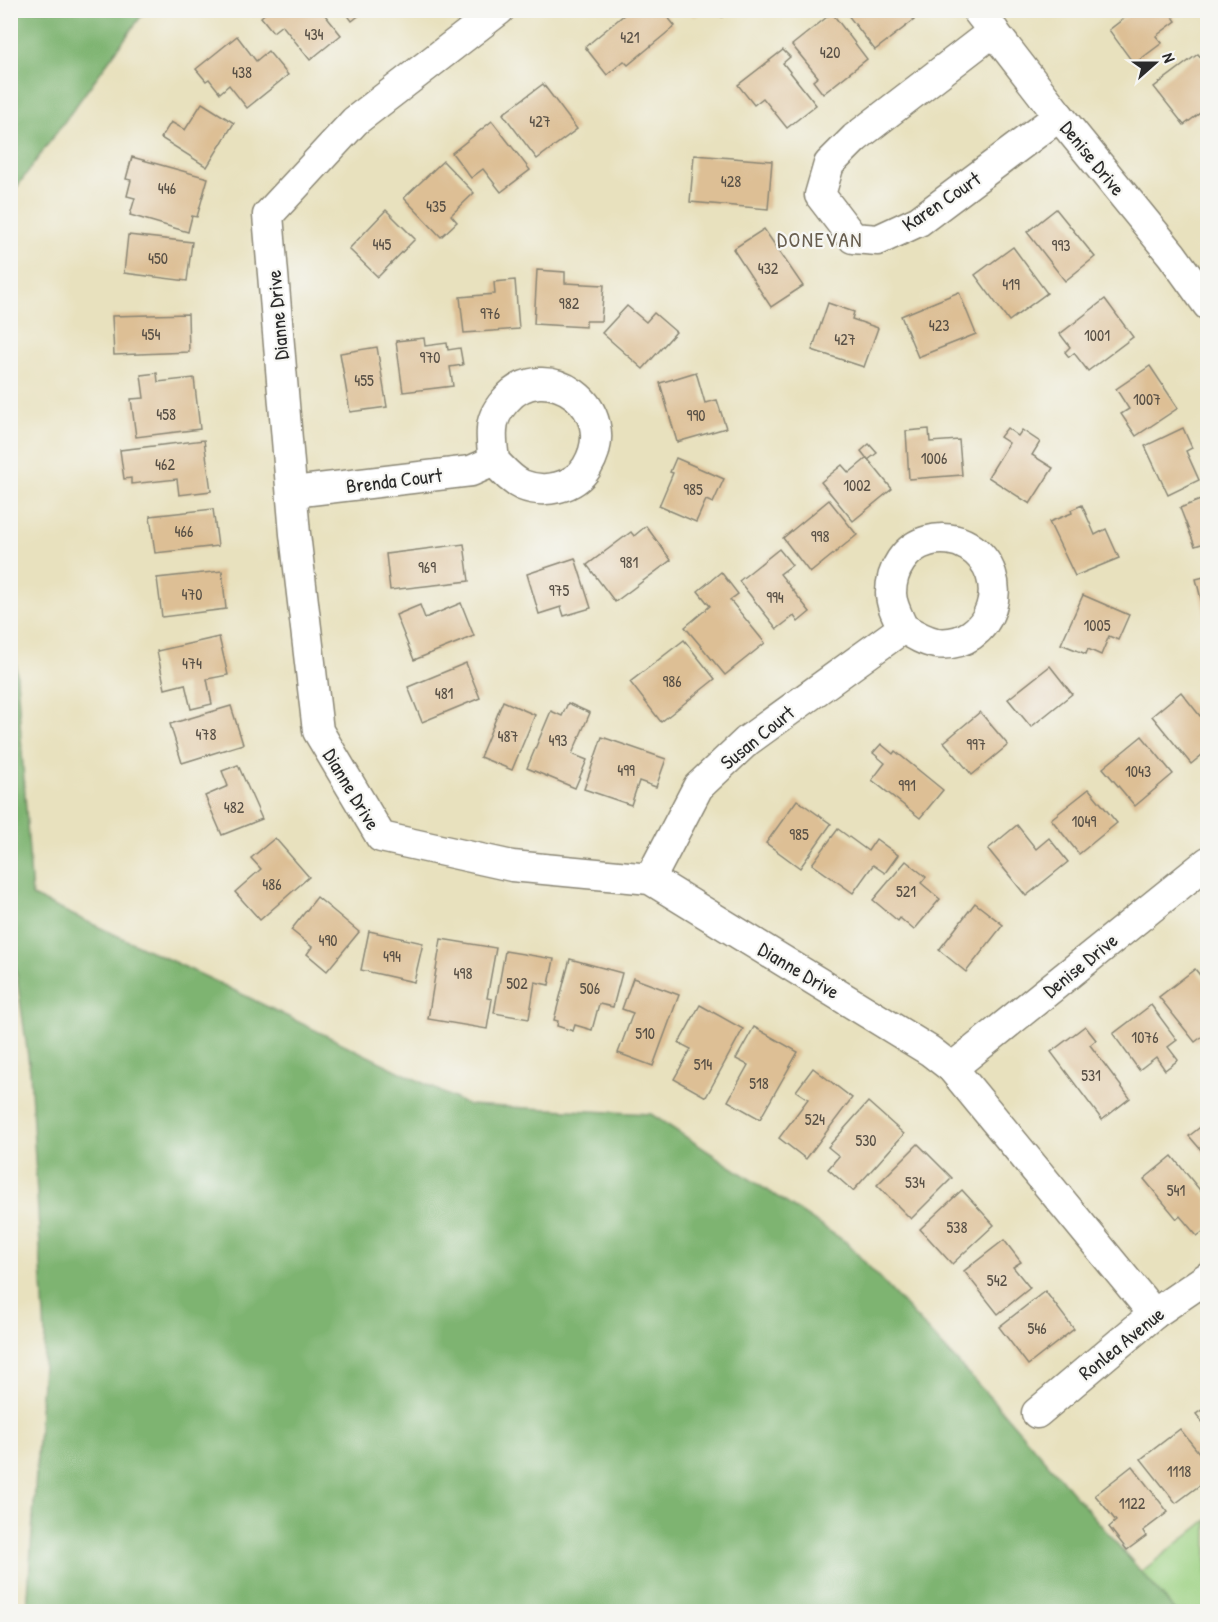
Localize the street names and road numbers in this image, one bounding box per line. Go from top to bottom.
street label: Denise Drive [1055,115,1131,201]
street label: Karen Court [896,164,986,237]
street label: Dianne Drive [260,269,294,361]
street label: Brenda Court [344,461,445,499]
street label: Susan Court [714,698,801,775]
street label: Dianne Drive [317,743,387,835]
street label: Denise Drive [1037,927,1123,1003]
street label: Dianne Drive [753,935,845,1005]
street label: Ronlea Avenue [1073,1300,1169,1386]

